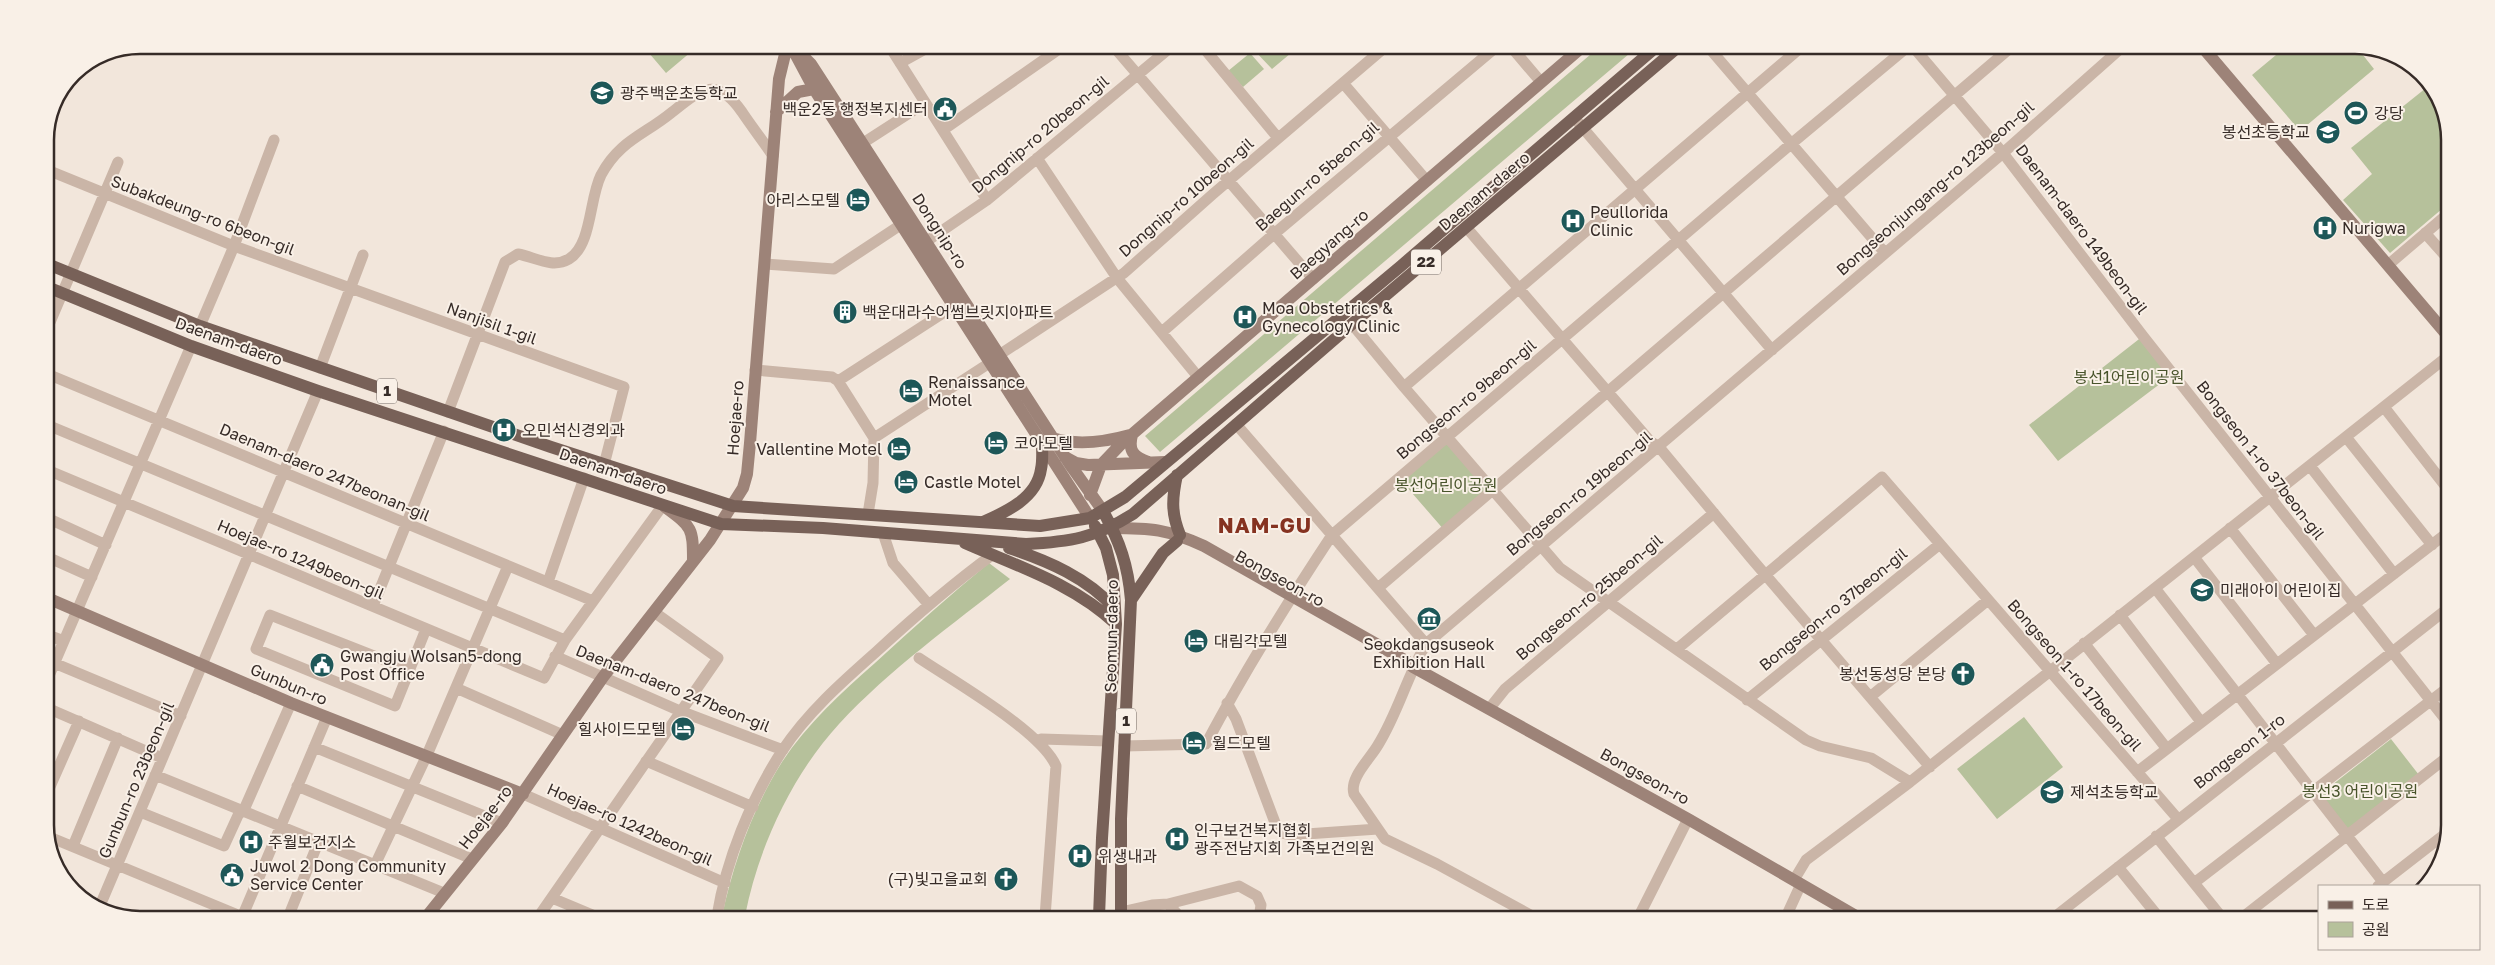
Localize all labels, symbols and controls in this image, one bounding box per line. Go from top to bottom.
street label: Dongnip-ro 20beon-gil [967,71,1113,197]
school or university icon: 광주백운초등학교 [589,80,615,106]
place label: 광주백운초등학교 [620,83,738,103]
public building icon: 백운2동 행정복지센터 [932,96,958,122]
street label: Bongseonjungang-ro 123beon-gil [1832,97,2038,279]
place label: 백운2동 행정복지센터 [782,99,928,119]
sports icon: 강당 [2343,100,2369,126]
place label: 강당 [2374,103,2404,123]
street label: Baegun-ro 5beon-gil [1251,117,1383,235]
school or university icon: 봉선초등학교 [2315,119,2341,145]
place label: 봉선초등학교 [2222,122,2310,142]
street label: Dongnip-ro 10beon-gil [1115,133,1257,261]
street label: Daenam-daero 149beon-gil [2012,140,2152,318]
street label: Daenam-daero [1434,147,1534,235]
street label: Subakdeung-ro 6beon-gil [108,171,298,259]
hotel icon: 아리스모텔 [845,187,871,213]
street label: Dongnip-ro [908,189,972,273]
place label: 아리스모텔 [766,190,840,210]
place label: Peullorida Clinic [1590,202,1668,240]
street label: Baegyang-ro [1286,204,1372,284]
hospital icon: Peullorida Clinic [1560,208,1586,234]
hospital icon: Nurigwa [2312,215,2338,241]
place label: Nurigwa [2342,218,2406,238]
road number: 22 [1411,250,1441,274]
street label: Nanjisil 1-gil [444,297,540,349]
place label: Moa Obstetrics & Gynecology Clinic [1262,298,1400,336]
building icon: 백운대라수어썸브릿지아파트 [832,299,858,325]
place label: 백운대라수어썸브릿지아파트 [862,302,1053,322]
hospital icon: Moa Obstetrics & Gynecology Clinic [1232,304,1258,330]
street label: Daenam-daero [173,312,285,370]
street label: Bongseon-ro 9beon-gil [1392,335,1540,463]
park label: 봉선1어린이공원 [2074,367,2184,387]
place label: Renaissance Motel [928,372,1025,410]
street label: Bongseon 1-ro 37beon-gil [2193,376,2329,544]
road number: 1 [377,378,397,404]
hotel icon: Renaissance Motel [898,378,924,404]
street label: Hoejae-ro [722,380,748,456]
hospital icon: 오민석신경외과 [491,417,517,443]
street label: Daenam-daero 247beonan-gil [217,418,433,526]
place label: 오민석신경외과 [522,420,625,440]
street label: Bongseon-ro 19beon-gil [1502,426,1656,560]
hotel icon: 코아모텔 [983,430,1009,456]
place label: 코아모텔 [1014,433,1073,453]
hotel icon: Vallentine Motel [886,436,912,462]
place label: Vallentine Motel [756,439,882,459]
street label: Daenam-daero [557,443,669,499]
hotel icon: Castle Motel [893,469,919,495]
place label: Castle Motel [924,472,1021,492]
park label: 봉선어린이공원 [1394,475,1498,495]
district label: NAM-GU [1218,512,1312,538]
street label: Hoejae-ro 1249beon-gil [214,515,388,603]
street label: Bongseon-ro 25beon-gil [1512,530,1666,664]
street label: Bongseon-ro 37beon-gil [1755,543,1911,675]
street label: Bongseon-ro [1232,545,1328,611]
school or university icon: 미래아이 어린이집 [2189,577,2215,603]
street label: Seomun-daero [1100,579,1122,693]
place label: 미래아이 어린이집 [2220,580,2342,600]
street label: Bongseon 1-ro 17beon-gil [2004,595,2146,755]
museum icon: Seokdangsuseok Exhibition Hall [1416,606,1442,632]
hotel icon: 대림각모텔 [1183,628,1209,654]
place label: 대림각모텔 [1214,631,1288,651]
place label: Seokdangsuseok Exhibition Hall [1364,634,1494,672]
street label: Daenam-daero 247beon-gil [573,640,773,736]
place label: Gwangju Wolsan5-dong Post Office [340,646,522,684]
public building icon: Gwangju Wolsan5-dong Post Office [309,652,335,678]
street label: Gunbun-ro [247,659,331,709]
church icon: 봉선동성당 본당 [1950,661,1976,687]
place label: 봉선동성당 본당 [1839,664,1946,684]
street label: Gunbun-ro 23beon-gil [94,699,178,861]
road number: 1 [1116,708,1136,734]
street label: Bongseon 1-ro [2189,709,2289,793]
hotel icon: 힐사이드모텔 [670,716,696,742]
place label: 힐사이드모텔 [578,719,666,739]
hotel icon: 월드모텔 [1181,730,1207,756]
place label: 월드모텔 [1212,733,1271,753]
street label: Bongseon-ro [1597,743,1693,809]
street label: Hoejae-ro 1242beon-gil [544,778,716,870]
school or university icon: 제석초등학교 [2039,779,2065,805]
street label: Hoejae-ro [454,781,516,853]
park label: 봉선3 어린이공원 [2302,781,2418,801]
place label: 제석초등학교 [2070,782,2158,802]
place label: 인구보건복지협회 광주전남지회 가족보건의원 [1194,820,1375,858]
hospital icon: 인구보건복지협회 광주전남지회 가족보건의원 [1164,826,1190,852]
hospital icon: 주월보건지소 [238,829,264,855]
place label: 주월보건지소 [268,832,356,852]
hospital icon: 위생내과 [1067,843,1093,869]
place label: 위생내과 [1098,846,1157,866]
place label: Juwol 2 Dong Community Service Center [250,856,446,894]
public building icon: Juwol 2 Dong Community Service Center [219,862,245,888]
church icon: (구)빛고을교회 [993,866,1019,892]
place label: (구)빛고을교회 [888,869,988,889]
legend [2318,885,2480,950]
text: 도로 [2362,895,2390,913]
text: 공원 [2362,920,2390,938]

